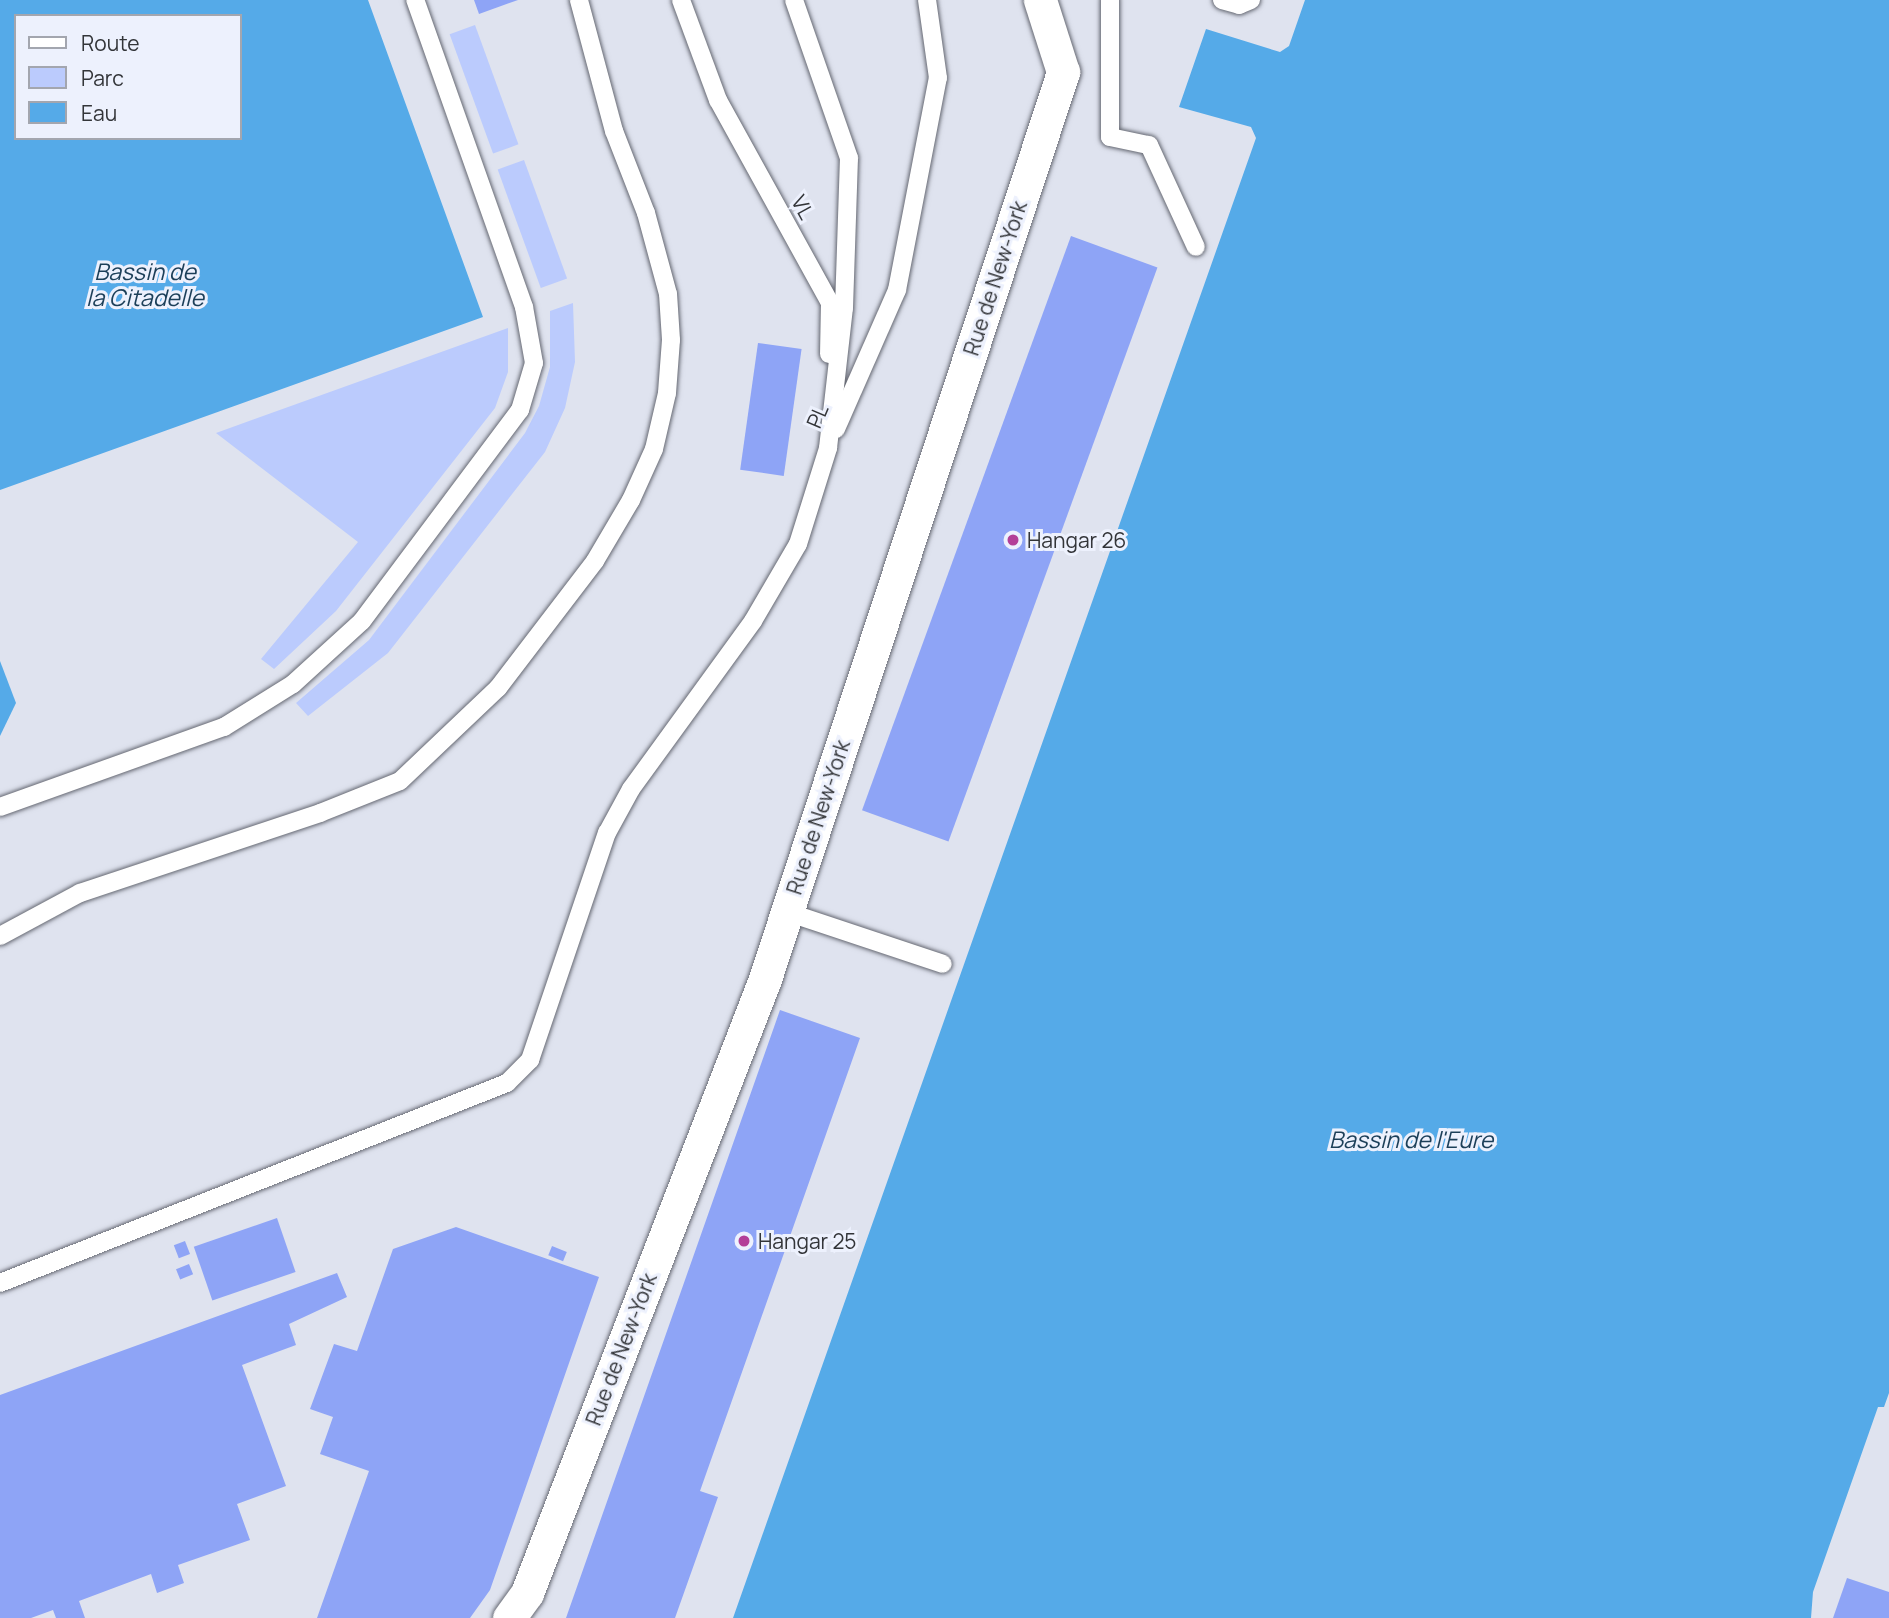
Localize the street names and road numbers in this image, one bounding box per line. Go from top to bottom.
street label: VL [786,191,820,223]
street label: Rue de New-York [958,198,1032,358]
street label: PL [801,400,833,432]
street label: Rue de New-York [781,737,855,897]
street label: Rue de New-York [580,1269,662,1429]

